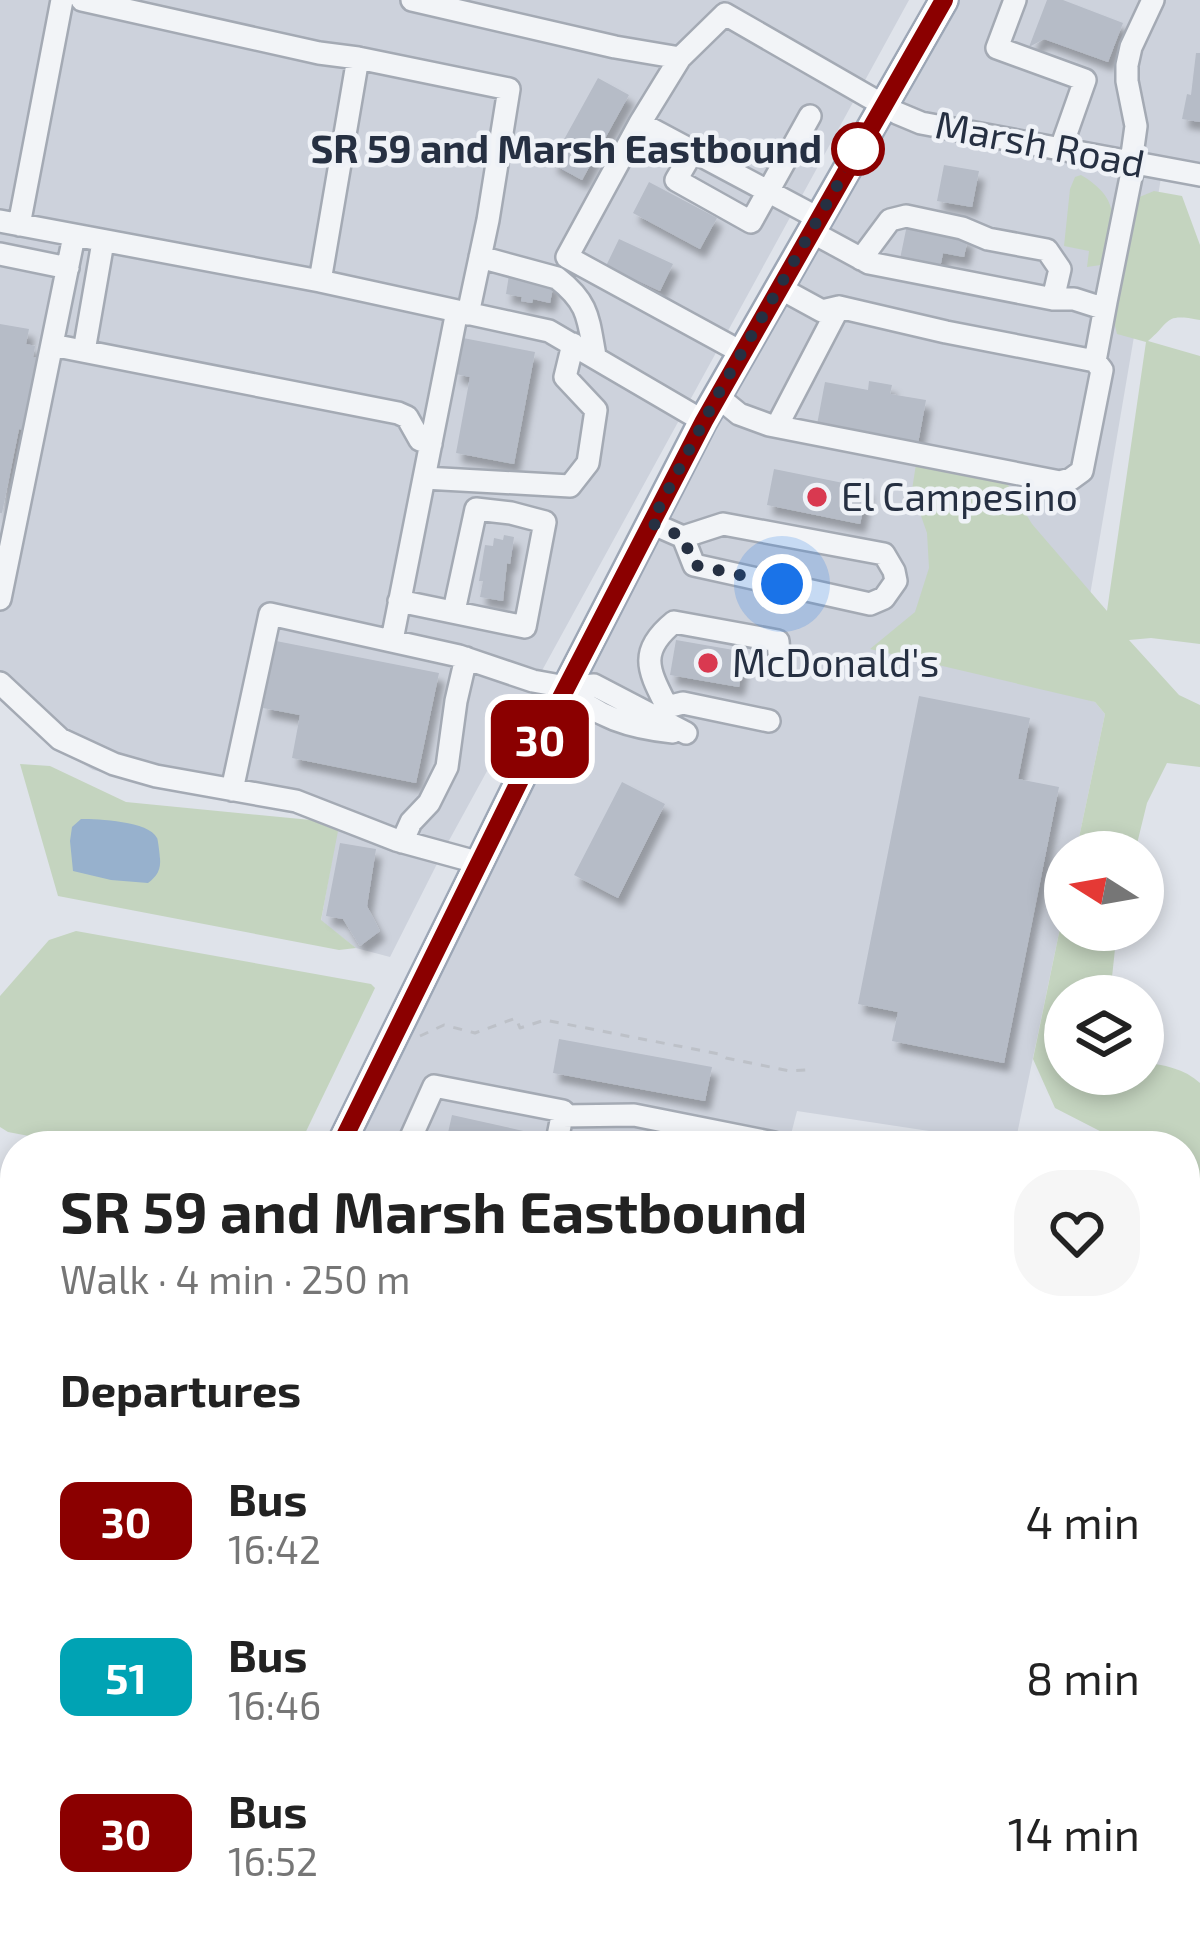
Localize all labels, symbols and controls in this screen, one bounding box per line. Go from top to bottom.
street label: Marsh Road [932,99,1149,186]
place label: SR 59 and Marsh Eastbound [311,124,822,171]
marker: SR 59 and Marsh Eastbound [833,124,883,174]
place label: El Campesino [841,472,1078,519]
marker: El Campesino [804,484,830,510]
your location [752,554,812,614]
place label: McDonald's [732,638,939,685]
marker: McDonald's [695,650,721,676]
line badge: 30 [486,700,594,778]
text: 30 [515,714,565,764]
north arrow [1044,831,1164,951]
map controls [1044,831,1164,1095]
button: layers [1044,975,1164,1095]
button: heart [1014,1170,1140,1296]
text: SR 59 and Marsh Eastbound [60,1176,808,1244]
text: Walk · 4 min · 250 m [60,1255,411,1302]
text: Departures [60,1362,301,1416]
text: Bus [228,1471,307,1525]
text: 4 min [1026,1494,1140,1548]
text: 30 [101,1496,151,1546]
text: 16:42 [228,1525,321,1572]
text: Bus [228,1627,307,1681]
text: 8 min [1026,1650,1140,1704]
text: 51 [105,1652,147,1702]
text: 16:46 [228,1681,321,1728]
text: Bus [228,1783,307,1837]
text: 14 min [1008,1806,1140,1860]
text: 30 [101,1808,151,1858]
text: 16:52 [228,1837,318,1884]

